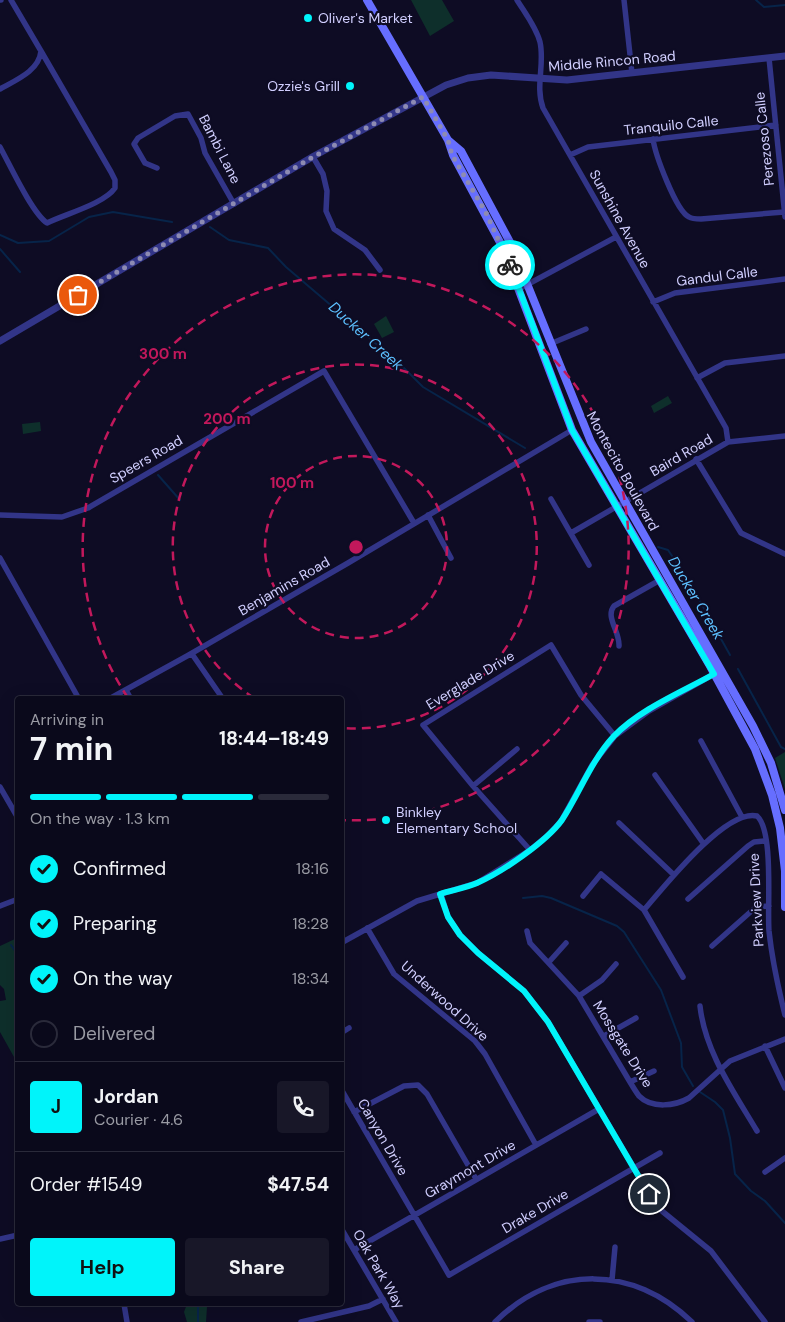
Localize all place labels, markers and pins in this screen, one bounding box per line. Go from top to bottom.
place label: Oliver's Market [318,9,413,27]
marker: Oliver's Market [302,12,314,24]
place label: Ozzie's Grill [267,77,340,95]
marker: Ozzie's Grill [344,80,356,92]
pin [57,274,99,316]
centre of rings [347,538,365,556]
place label: Binkley Elementary School [396,803,517,837]
marker: Binkley Elementary School [380,814,392,826]
pin [628,1173,670,1215]

